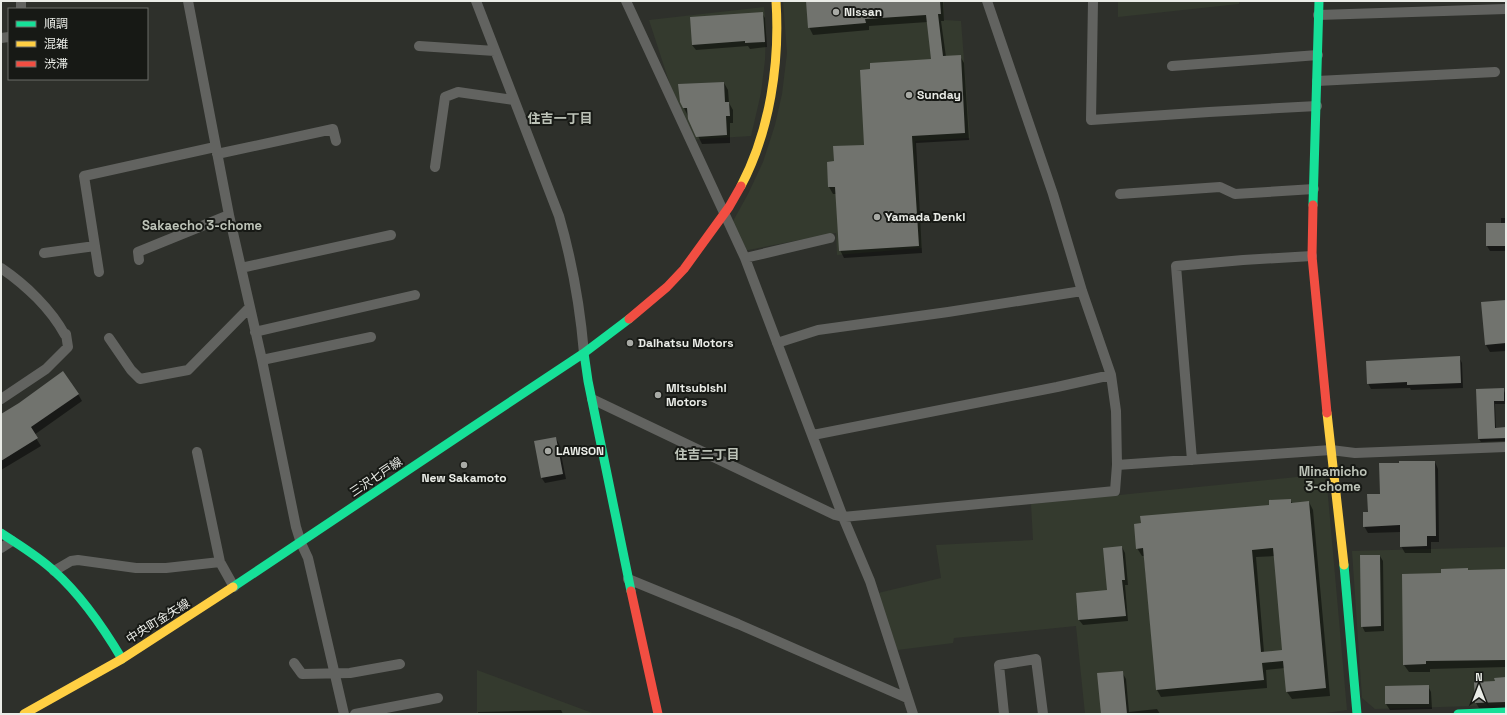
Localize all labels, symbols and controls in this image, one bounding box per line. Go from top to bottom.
place label: Nissan [844,4,882,20]
marker: Nissan [831,7,841,17]
legend [8,8,148,80]
text: 順調 [44,16,68,32]
text: 混雑 [44,36,68,52]
text: 渋滞 [44,56,68,72]
place label: Sunday [917,87,961,103]
marker: Sunday [904,90,914,100]
district label: 住吉一丁目 [527,110,593,127]
place label: Yamada Denki [885,209,965,225]
marker: Yamada Denki [872,212,882,222]
district label: Sakaecho 3-chome [142,217,262,234]
place label: Daihatsu Motors [638,335,733,351]
marker: Daihatsu Motors [625,338,635,348]
place label: Mitsubishi Motors [666,380,727,410]
marker: Mitsubishi Motors [653,390,663,400]
place label: LAWSON [556,443,604,459]
marker: LAWSON [543,446,553,456]
district label: 住吉二丁目 [674,446,740,463]
street label: 三沢七戸線 [347,454,405,500]
marker: New Sakamoto [459,460,469,470]
district label: Minamicho 3-chome [1299,463,1367,495]
place label: New Sakamoto [421,470,507,486]
street label: 中央町金矢線 [123,595,193,647]
north arrow [1459,667,1499,707]
text: N [1475,670,1483,684]

